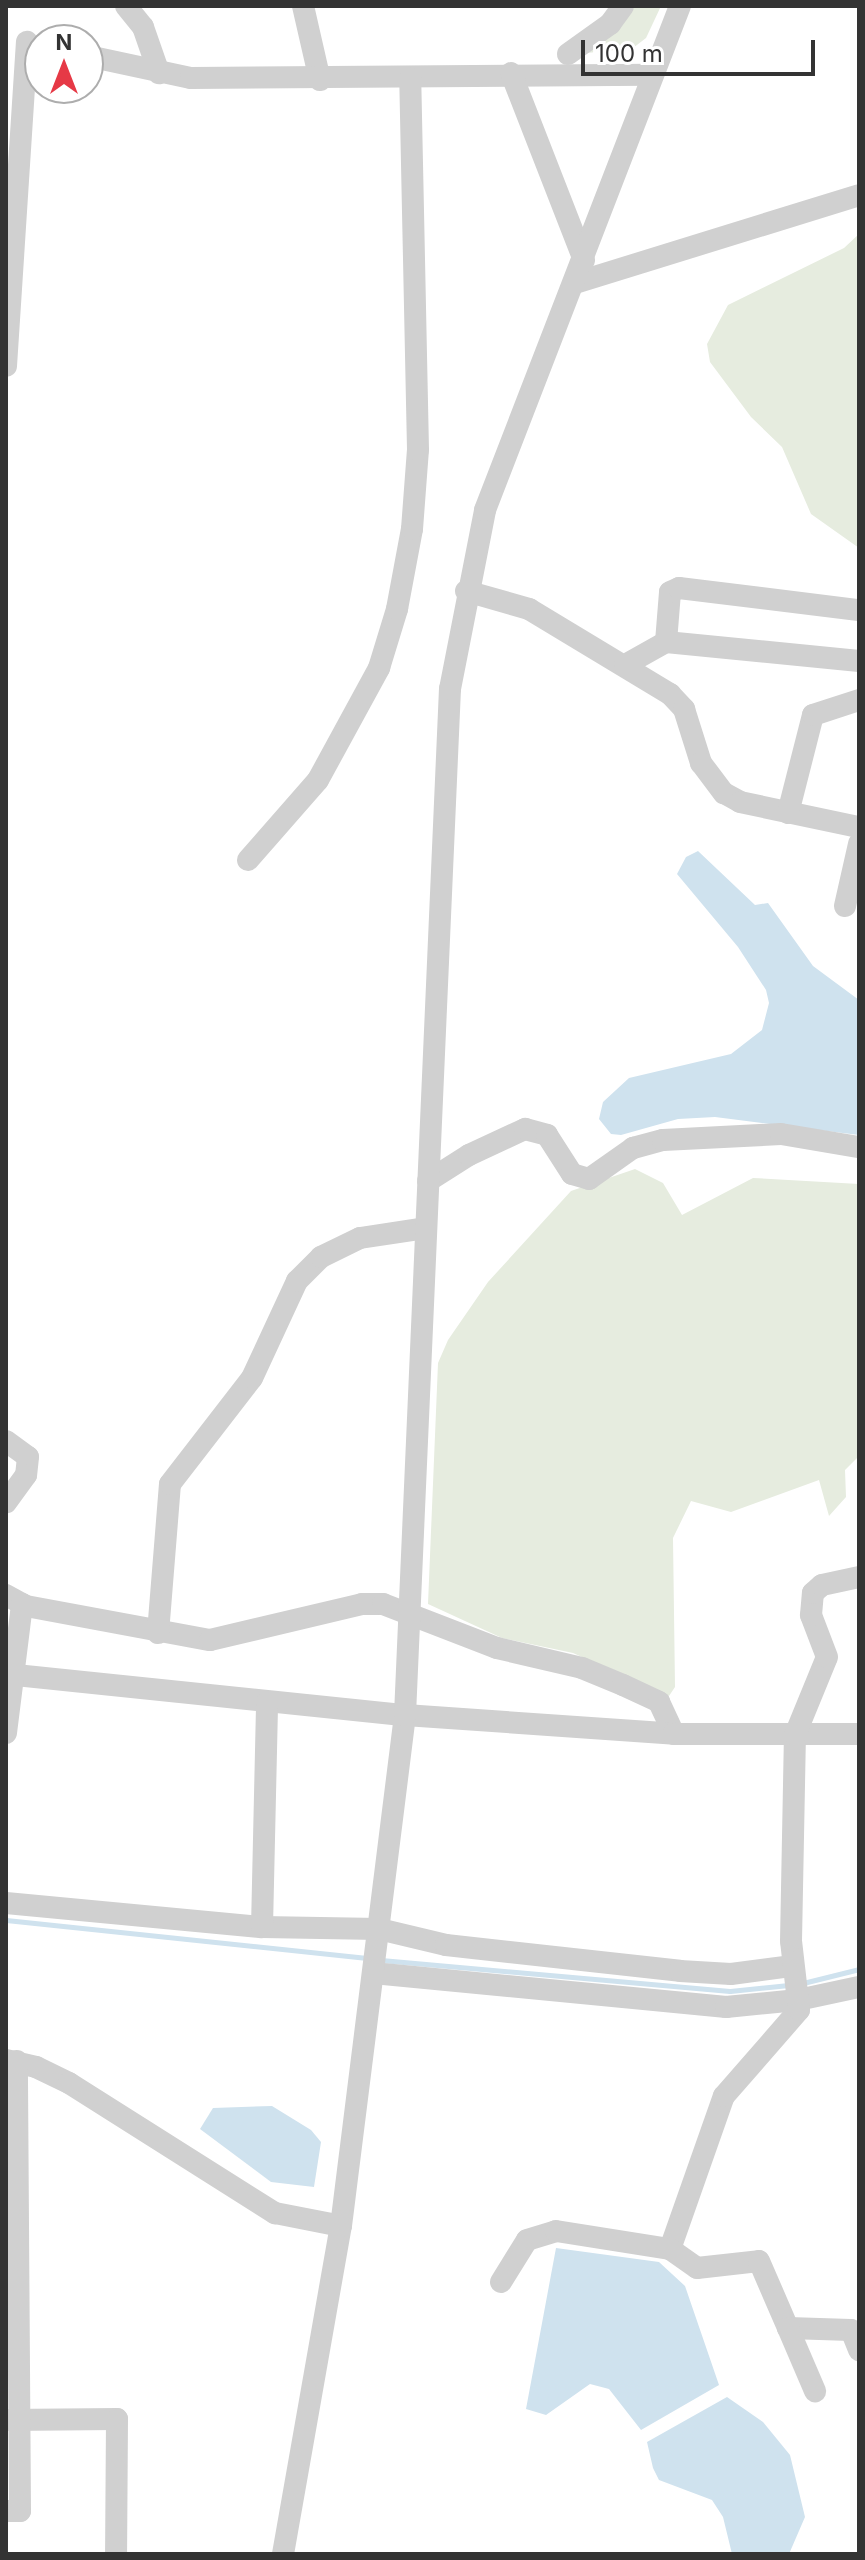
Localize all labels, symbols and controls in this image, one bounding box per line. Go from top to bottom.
north arrow [24,24,104,104]
scale bar [585,24,819,74]
text: N [56,29,72,55]
text: 100 m [595,39,663,68]

